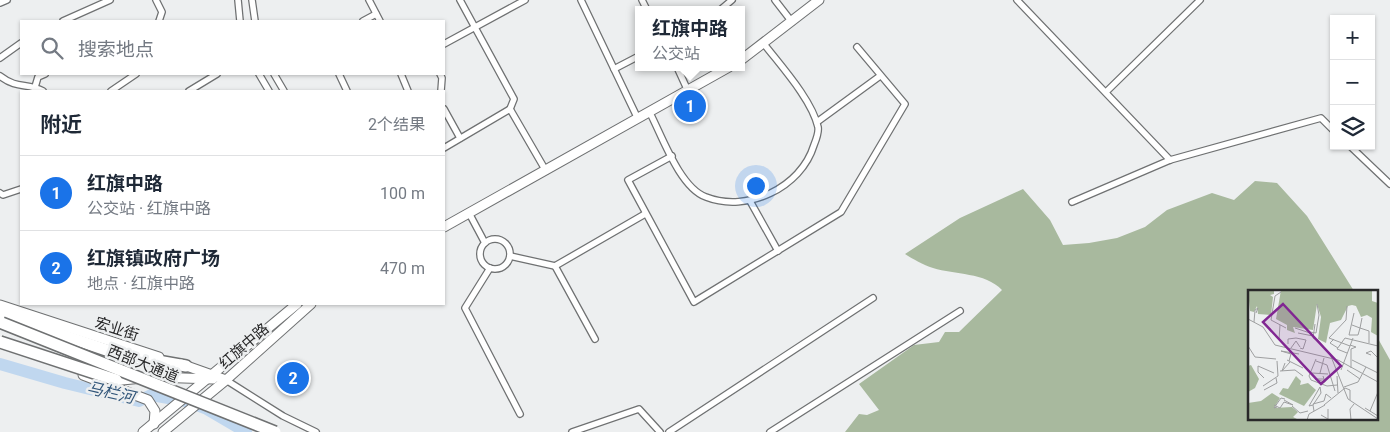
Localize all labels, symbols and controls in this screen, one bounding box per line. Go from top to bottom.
popup [635,6,745,71]
map controls [1330,15,1375,150]
button: + [1330,15,1375,60]
text: 红旗中路 [652,17,728,40]
search box [20,20,445,75]
icon: search [38,34,66,62]
text: 搜索地点 [78,38,154,61]
text: 公交站 [652,44,700,63]
button: − [1330,60,1375,105]
pin: 1 [674,87,706,125]
button: layers [1330,105,1375,150]
text: 附近 [40,113,82,137]
text: 2个结果 [368,115,425,134]
text: 红旗中路 [87,172,163,195]
your location [743,173,769,199]
text: 1 [51,184,61,203]
text: 100 m [380,184,425,203]
text: 公交站 · 红旗中路 [87,199,211,218]
text: 红旗镇政府广场 [87,247,220,270]
text: 2 [51,259,61,278]
text: 470 m [380,259,425,278]
text: 地点 · 红旗中路 [87,274,195,293]
inset map [1248,290,1378,420]
street label: 宏业街 [93,313,141,345]
street label: 红旗中路 [215,320,273,372]
street label: 西部大通道 [105,342,181,386]
pin: 2 [277,359,309,397]
water label: 马栏河 [85,378,139,408]

